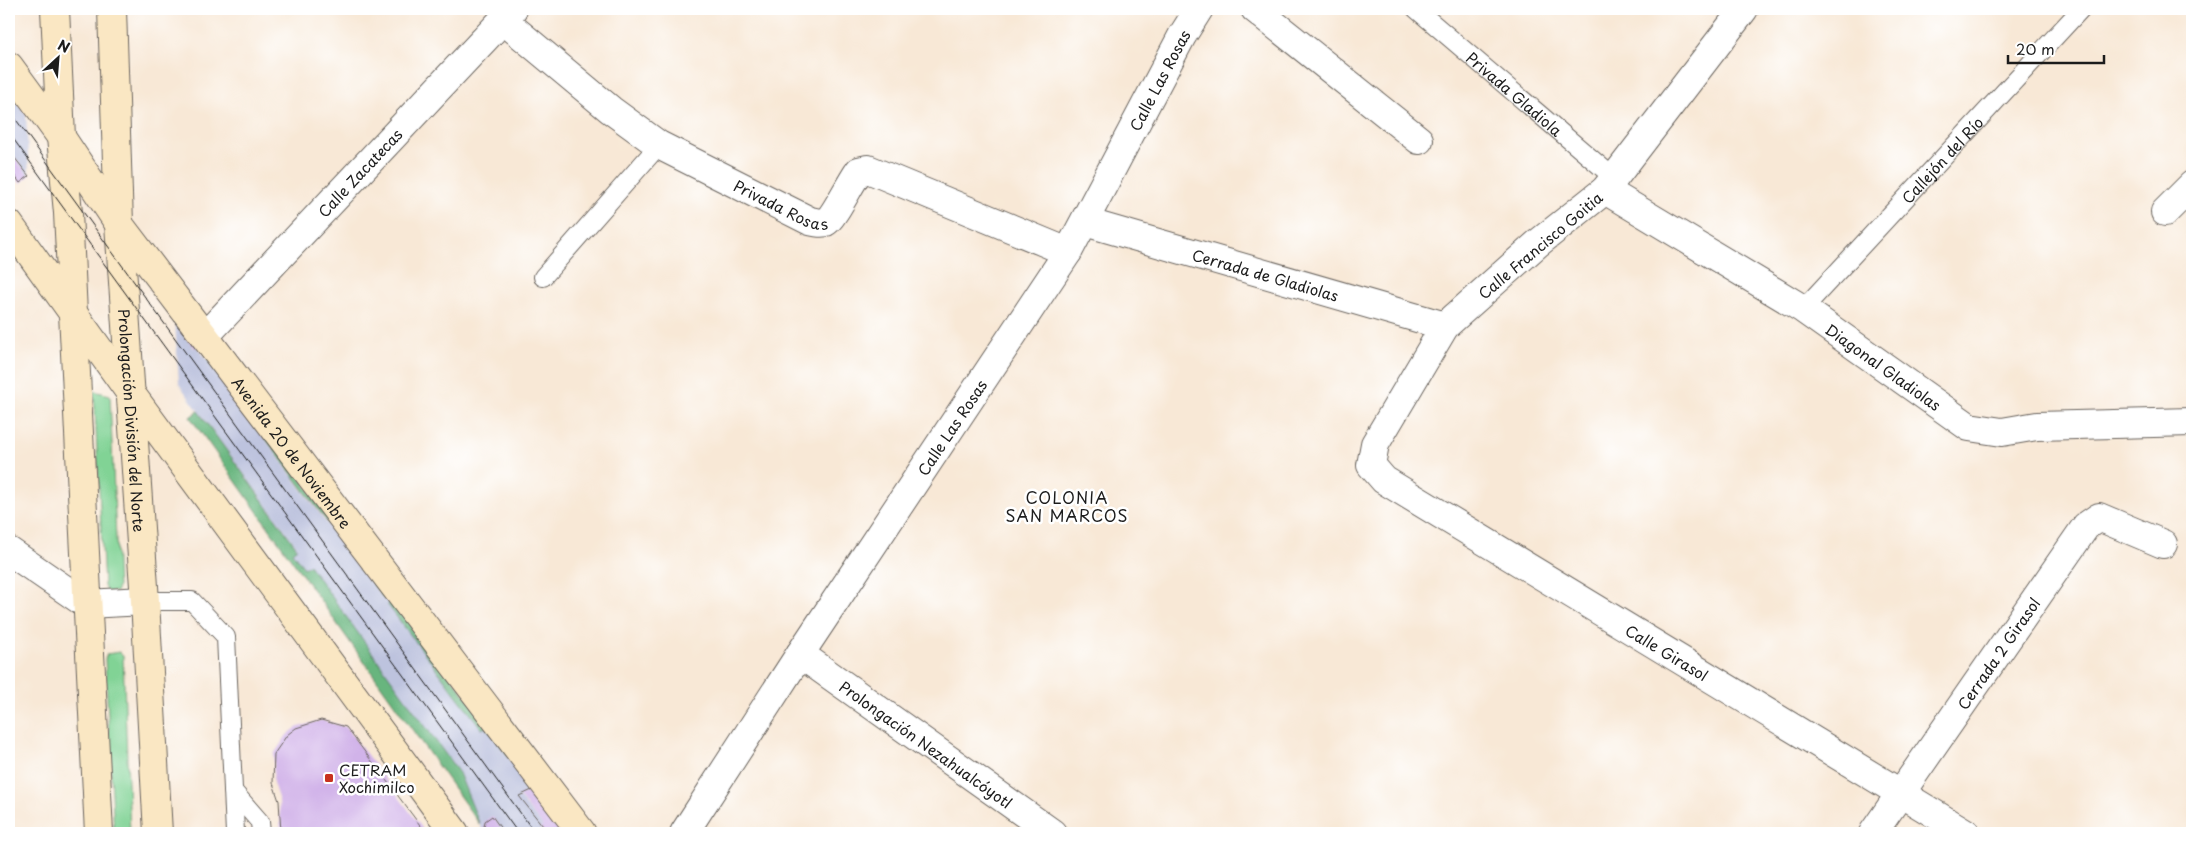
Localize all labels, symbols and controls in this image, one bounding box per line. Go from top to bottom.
street label: Calle Las Rosas [1123,25,1195,135]
north arrow [32,32,82,82]
scale bar [2008,32,2105,64]
text: N [54,34,74,58]
text: 20 m [2016,37,2055,60]
street label: Privada Gladiola [1462,46,1568,141]
street label: Callejón del Río [1895,111,1988,208]
street label: Calle Zacatecas [312,123,407,222]
street label: Privada Rosas [730,173,830,235]
street label: Calle Francisco Goitia [1473,185,1608,304]
street label: Cerrada de Gladiolas [1190,242,1342,306]
street label: Prolongación División del Norte [113,308,152,533]
street label: Diagonal Gladiolas [1821,317,1946,416]
street label: Avenida 20 de Noviembre [227,371,358,533]
street label: Calle Las Rosas [911,374,992,480]
district label: COLONIA SAN MARCOS [1006,485,1128,527]
street label: Cerrada 2 Girasol [1951,592,2045,714]
street label: Calle Girasol [1621,618,1713,686]
street label: Prolongación Nezahualcóyotl [835,674,1018,813]
place label: CETRAM Xochimilco [339,758,415,798]
marker: CETRAM Xochimilco [323,772,335,784]

